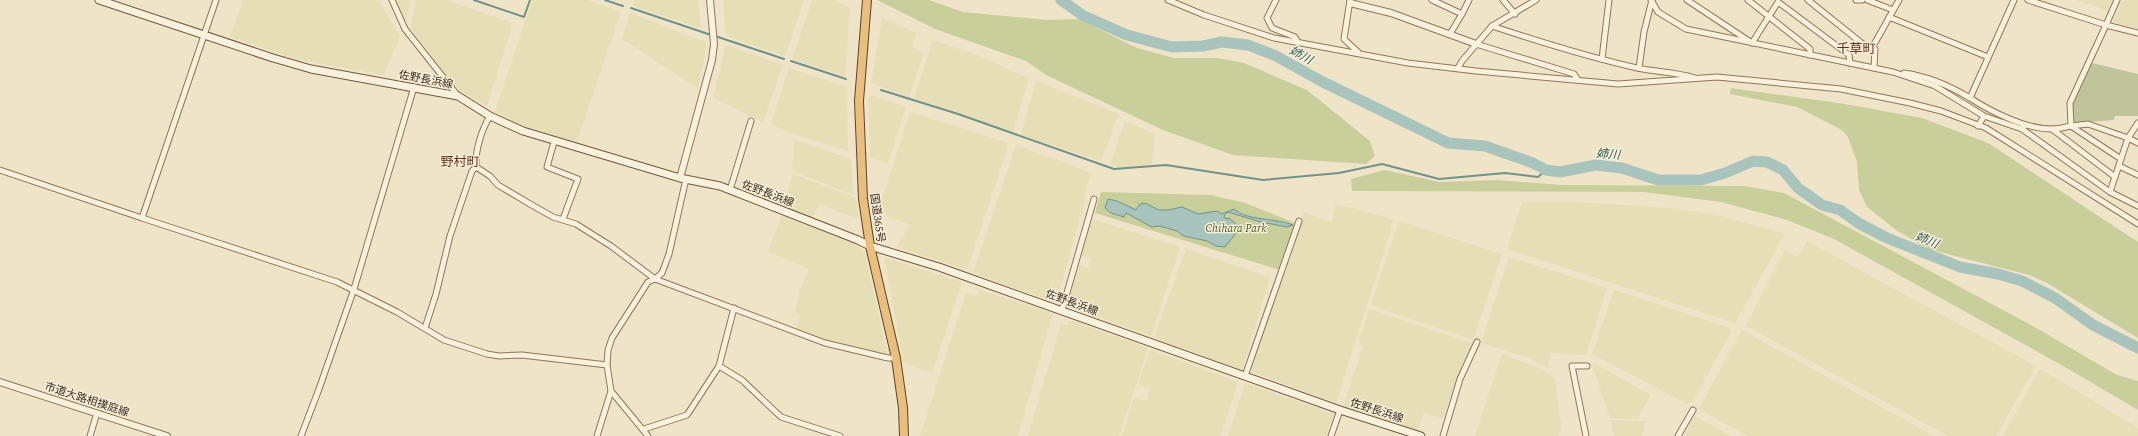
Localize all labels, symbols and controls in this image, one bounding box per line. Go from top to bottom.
district label: 千草町 [1836,40,1876,57]
water label: 姉川 [1287,42,1317,69]
street label: 佐野長浜線 [397,67,454,92]
water label: 姉川 [1595,145,1623,163]
district label: 野村町 [440,153,480,170]
street label: 佐野長浜線 [739,177,796,210]
street label: 国道365号 [867,193,888,244]
park label: Chihara Park [1206,221,1267,236]
water label: 姉川 [1913,228,1943,253]
street label: 佐野長浜線 [1043,286,1100,319]
street label: 市道大路相撲庭線 [43,379,131,420]
street label: 佐野長浜線 [1348,395,1405,426]

